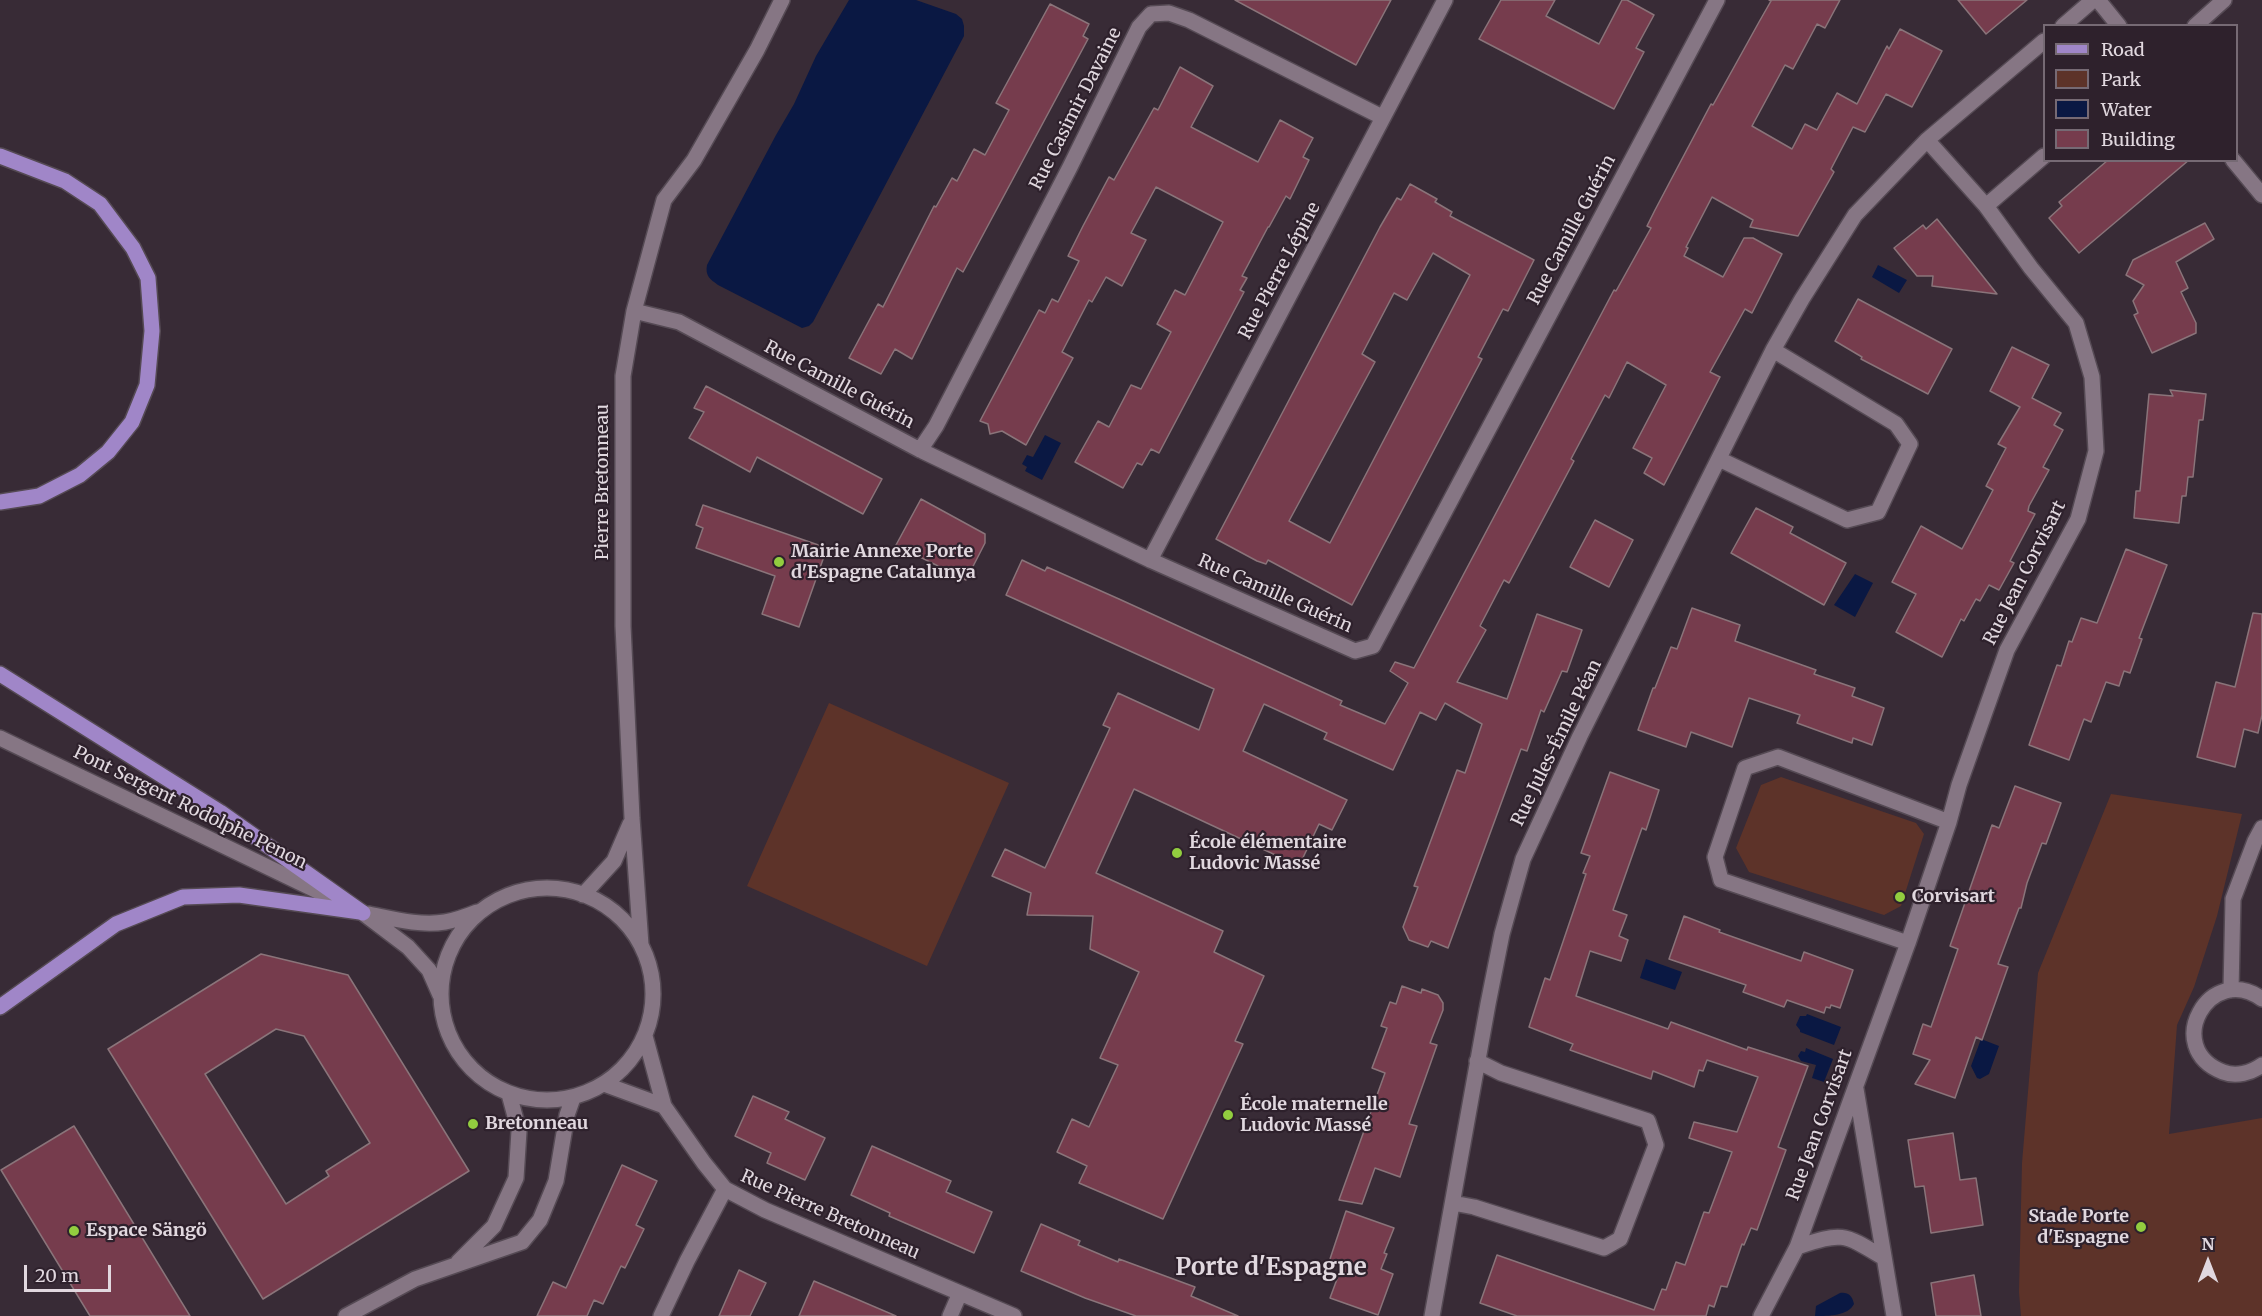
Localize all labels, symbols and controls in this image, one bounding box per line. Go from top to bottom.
street label: Rue Casimir Davaine [1026,24,1126,194]
legend [2043,24,2238,162]
text: Road [2101,38,2145,61]
text: Park [2101,68,2141,91]
text: Water [2101,98,2152,121]
text: Building [2101,128,2175,151]
street label: Rue Camille Guérin [1523,151,1621,309]
street label: Rue Pierre Lépine [1235,199,1325,343]
street label: Rue Camille Guérin [760,336,918,434]
street label: Pierre Bretonneau [592,404,614,560]
street label: Rue Jean Corvisart [1979,497,2071,649]
place label: Mairie Annexe Porte d'Espagne Catalunya [791,541,976,584]
street label: Rue Camille Guérin [1194,550,1356,638]
marker: Mairie Annexe Porte d'Espagne Catalunya [772,555,786,569]
street label: Rue Jules-Émile Péan [1507,656,1607,830]
street label: Pont Sergent Rodolphe Penon [70,742,310,874]
place label: École élémentaire Ludovic Massé [1189,832,1347,874]
marker: École élémentaire Ludovic Massé [1170,846,1184,860]
place label: Corvisart [1912,886,1995,908]
marker: Corvisart [1893,890,1907,904]
street label: Rue Jean Corvisart [1783,1047,1857,1203]
place label: École maternelle Ludovic Massé [1240,1094,1388,1136]
marker: École maternelle Ludovic Massé [1221,1108,1235,1122]
place label: Bretonneau [485,1113,588,1135]
marker: Bretonneau [466,1117,480,1131]
street label: Rue Pierre Bretonneau [737,1166,923,1264]
place label: Stade Porte d'Espagne [2028,1206,2129,1248]
place label: Espace Sängö [86,1220,207,1242]
marker: Stade Porte d'Espagne [2134,1220,2148,1234]
marker: Espace Sängö [67,1224,81,1238]
north arrow [2178,1232,2238,1292]
text: N [2202,1234,2214,1254]
scale bar [27,1253,114,1291]
district label: Porte d'Espagne [1175,1254,1367,1282]
text: 20 m [35,1264,79,1287]

